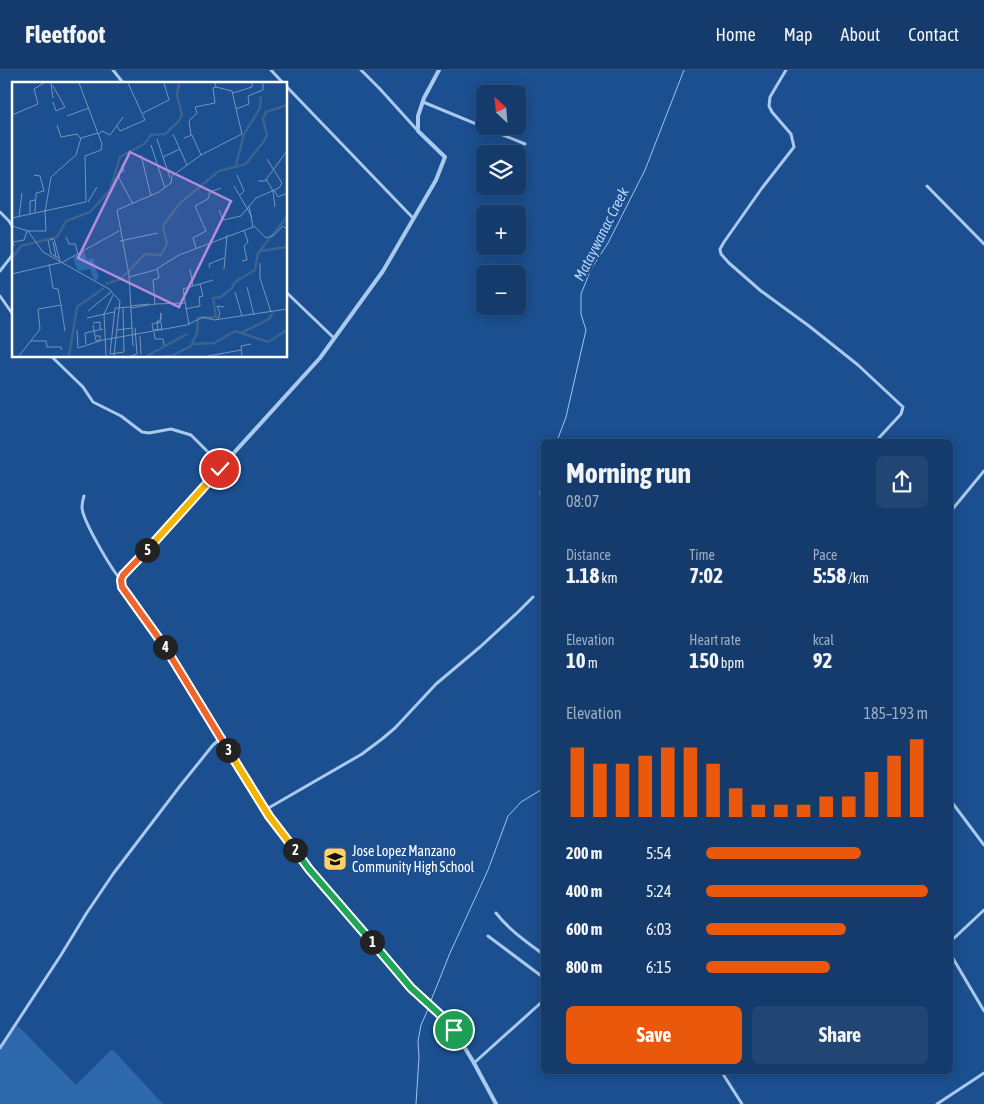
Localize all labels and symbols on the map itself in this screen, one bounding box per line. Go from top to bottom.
inset map [12,82,288,358]
north arrow [476,85,526,135]
water label: Mataywanac Creek [570,184,632,284]
pin [199,448,241,490]
pin: 5 [134,538,160,562]
pin: 4 [152,634,178,660]
pin: 3 [216,738,240,762]
pin: 2 [282,838,308,862]
place label: Jose Lopez Manzano Community High School [352,843,475,875]
school or university icon: Jose Lopez Manzano Community High School [322,846,348,872]
pin: 1 [360,930,384,954]
pin [433,1009,475,1051]

